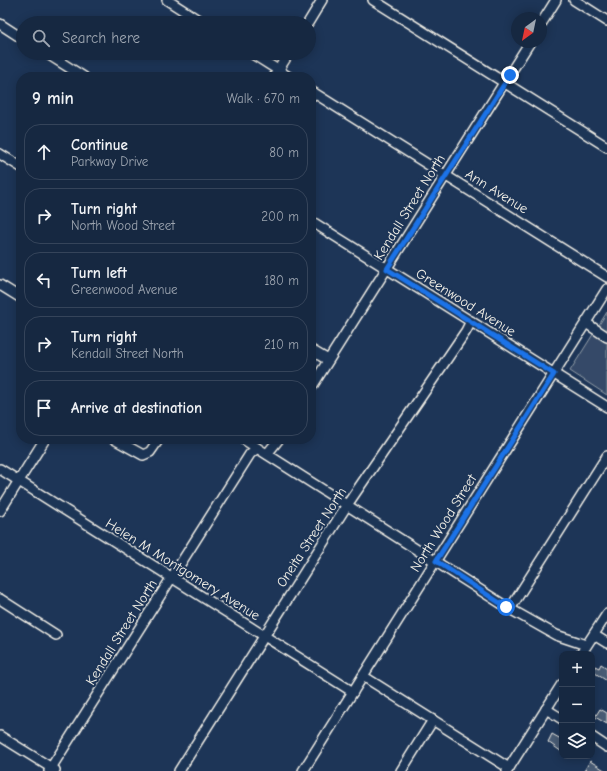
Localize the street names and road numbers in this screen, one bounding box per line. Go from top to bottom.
street label: Kendall Street North [370,151,449,263]
street label: Ann Avenue [462,165,531,217]
street label: Greenwood Avenue [413,265,519,340]
street label: North Wood Street [407,470,481,575]
street label: Oneita Street North [273,484,350,590]
street label: Helen M Montgomery Avenue [102,515,263,624]
street label: Kendall Street North [82,576,161,688]

